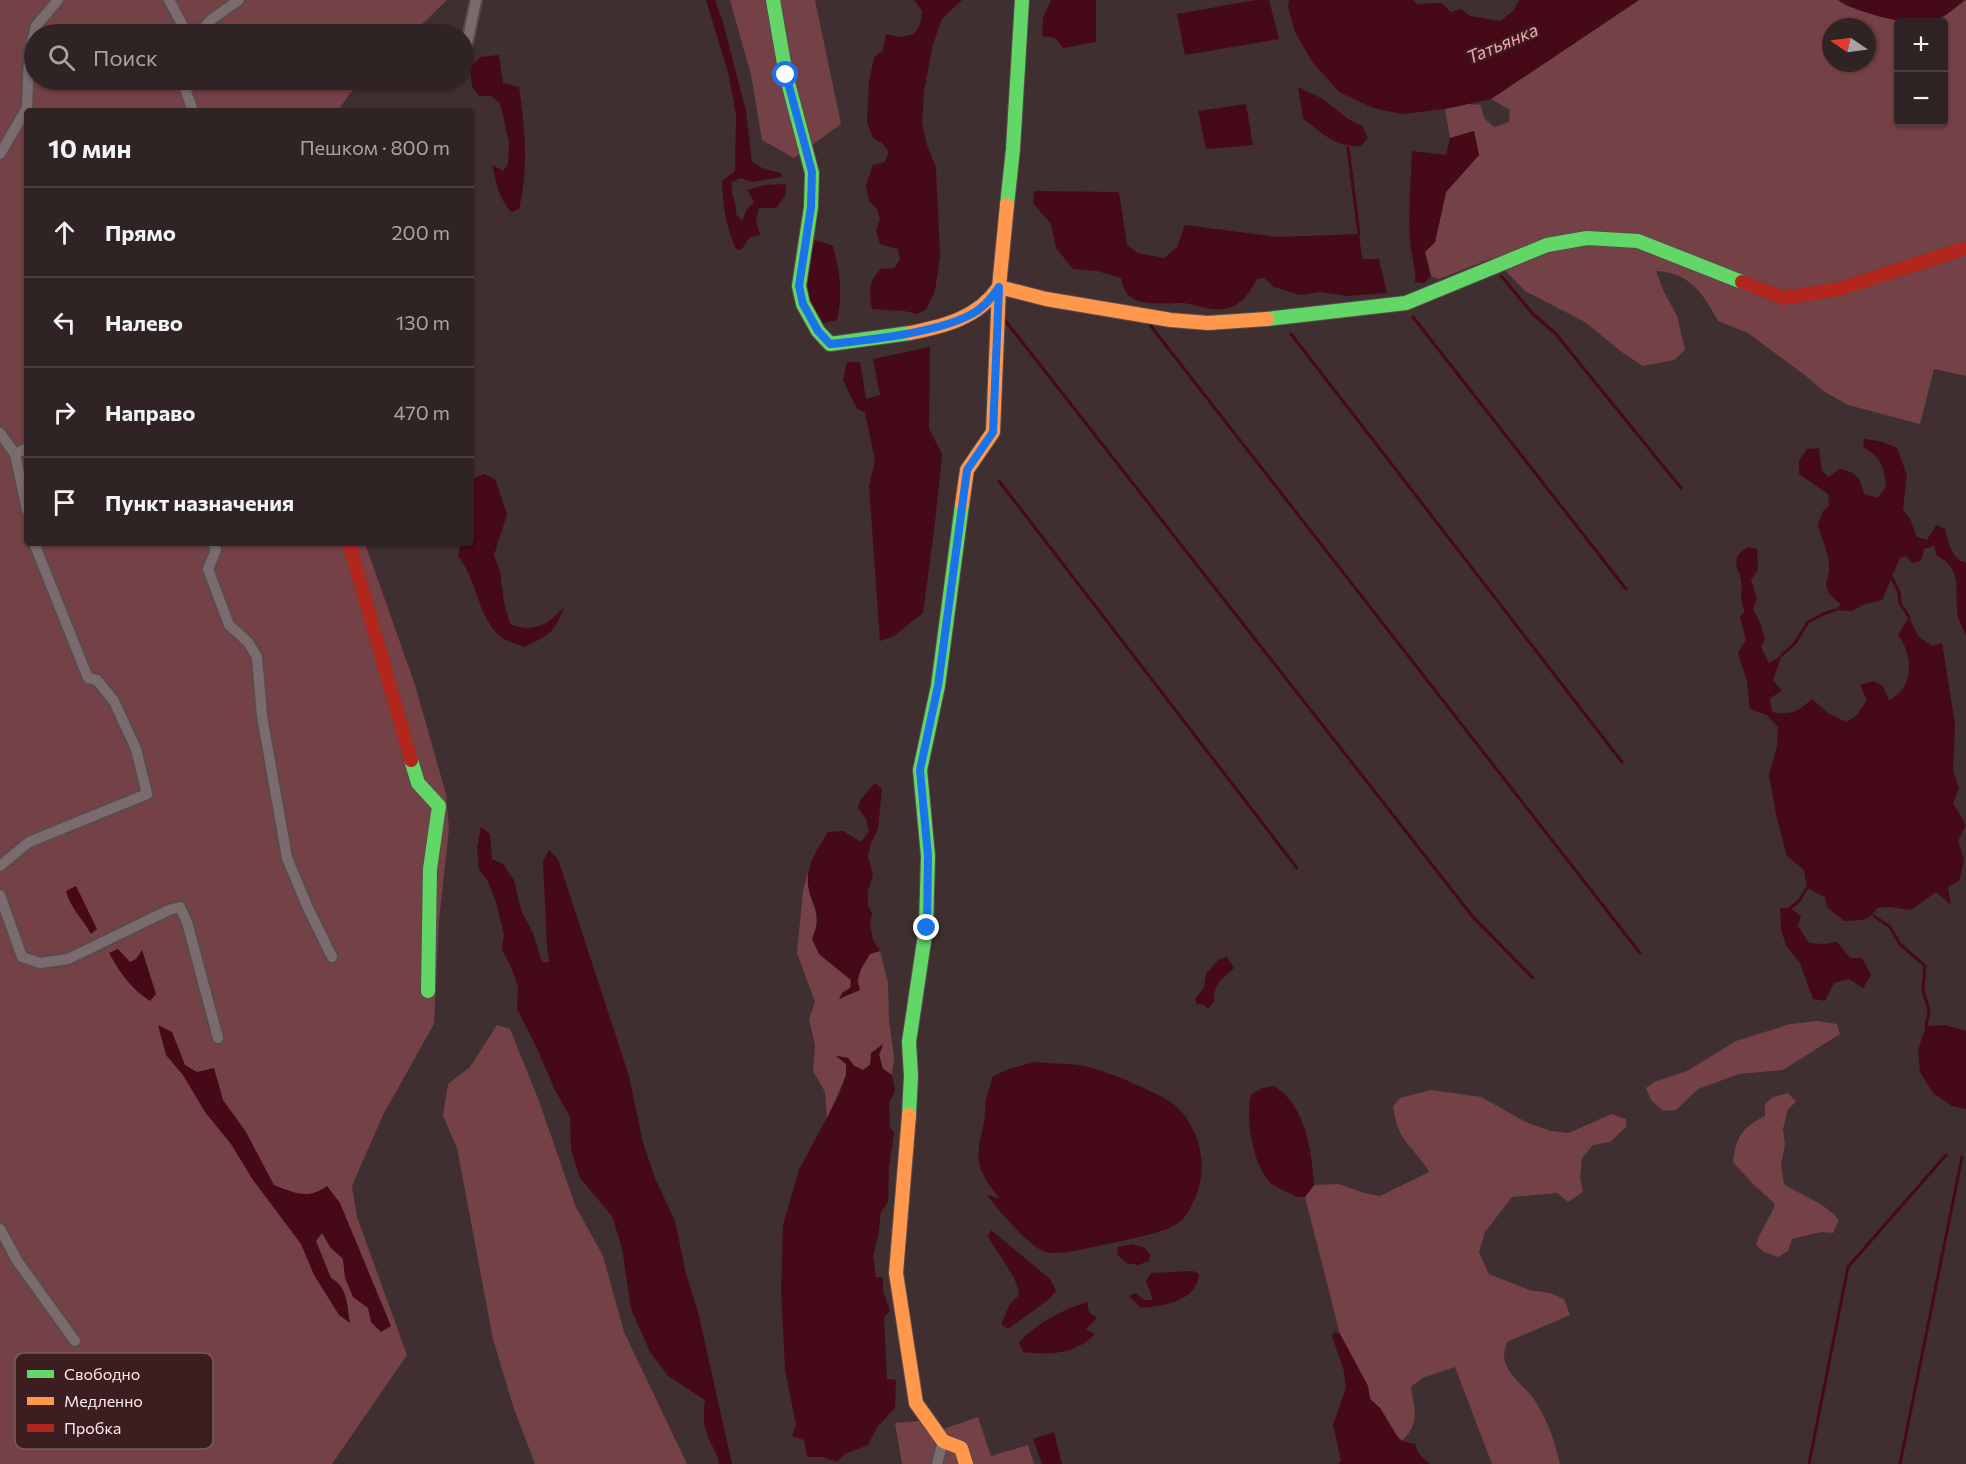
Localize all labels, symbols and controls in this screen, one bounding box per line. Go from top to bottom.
water label: Татьянка [1463,18,1541,68]
north arrow [1822,18,1876,72]
map controls [1894,18,1948,126]
button: + [1894,18,1948,72]
search box [24,24,474,90]
icon: search [45,41,78,74]
text: Поиск [93,44,158,71]
route start [772,61,798,87]
button: − [1894,72,1948,126]
text: 10 мин [48,132,131,163]
text: Пешком · 800 m [300,135,450,159]
icon: ahead [48,216,81,249]
text: Прямо [105,219,176,246]
text: 200 m [392,220,450,244]
icon: left [48,306,81,339]
text: Налево [105,309,183,336]
text: 130 m [396,310,450,334]
icon: right [48,396,81,429]
text: Направо [105,399,195,426]
text: 470 m [394,400,450,424]
icon: arrive [48,486,81,519]
text: Пункт назначения [105,489,294,516]
route end [913,914,939,940]
legend [15,1353,213,1449]
text: Свободно [64,1364,140,1383]
text: Медленно [64,1391,143,1410]
text: Пробка [64,1418,121,1437]

